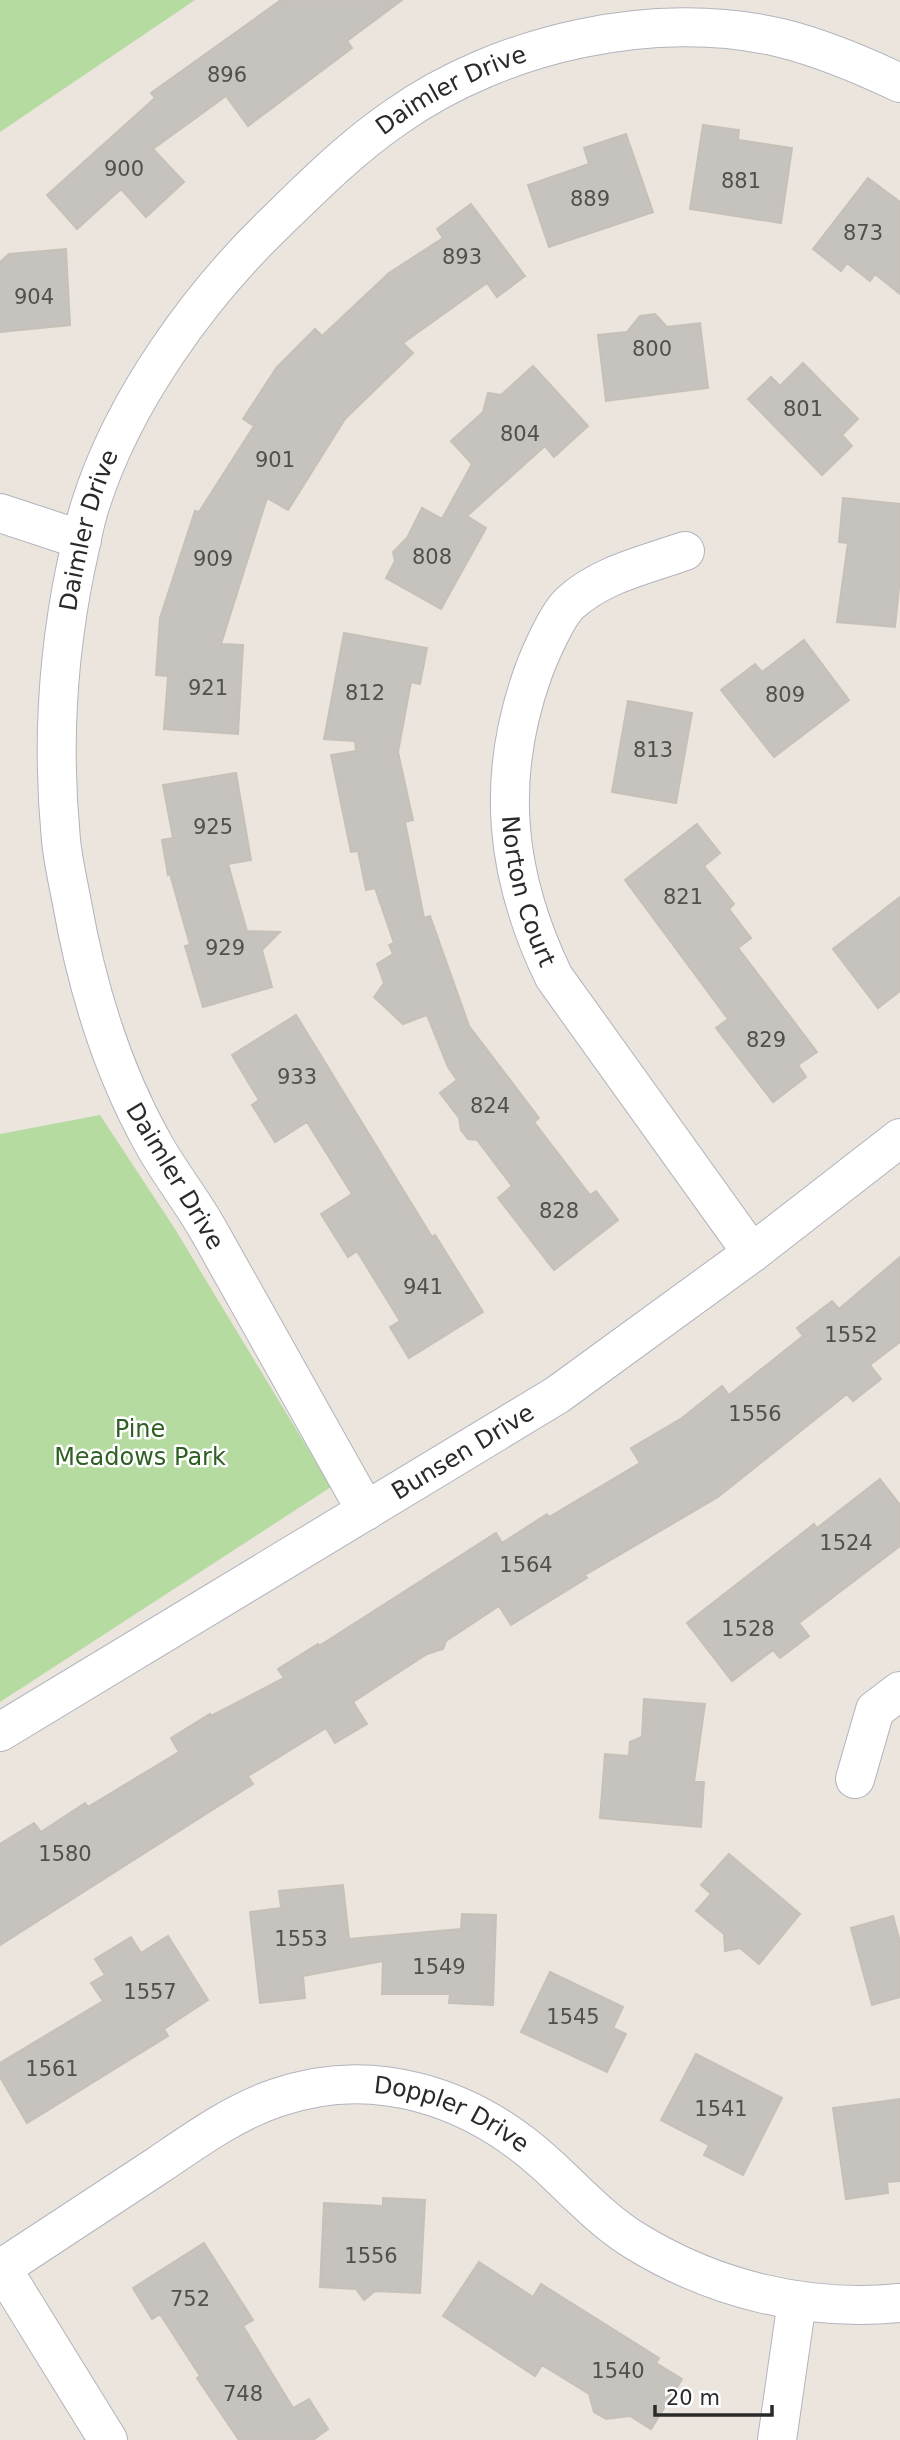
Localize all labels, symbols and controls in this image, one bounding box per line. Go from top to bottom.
street label: Daimler Drive [370,40,530,141]
house number: 896 [207,63,247,87]
house number: 900 [104,157,144,181]
house number: 881 [721,169,761,193]
house number: 889 [570,187,610,211]
house number: 873 [843,221,883,245]
house number: 893 [442,245,482,269]
house number: 904 [14,285,54,309]
house number: 800 [632,337,672,361]
house number: 801 [783,397,823,421]
house number: 804 [500,422,540,446]
street label: Daimler Drive [54,445,124,613]
house number: 901 [255,448,295,472]
house number: 808 [412,545,452,569]
house number: 909 [193,547,233,571]
house number: 921 [188,676,228,700]
house number: 812 [345,681,385,705]
house number: 809 [765,683,805,707]
house number: 813 [633,738,673,762]
house number: 925 [193,815,233,839]
street label: Norton Court [496,815,561,971]
house number: 821 [663,885,703,909]
house number: 929 [205,936,245,960]
house number: 829 [746,1028,786,1052]
house number: 933 [277,1065,317,1089]
house number: 824 [470,1094,510,1118]
street label: Daimler Drive [120,1098,230,1254]
house number: 828 [539,1199,579,1223]
house number: 941 [403,1275,443,1299]
house number: 1552 [824,1323,878,1347]
street label: Bunsen Drive [387,1398,539,1506]
house number: 1556 [728,1402,782,1426]
park label: Pine Meadows Park [54,1415,226,1471]
house number: 1524 [819,1531,873,1555]
house number: 1564 [499,1553,553,1577]
house number: 1528 [721,1617,775,1641]
house number: 1580 [38,1842,92,1866]
house number: 1553 [274,1927,328,1951]
house number: 1549 [412,1955,466,1979]
house number: 1557 [123,1980,177,2004]
house number: 1545 [546,2005,600,2029]
house number: 1561 [25,2057,79,2081]
street label: Doppler Drive [373,2071,535,2158]
house number: 1541 [694,2097,748,2121]
house number: 1556 [344,2244,398,2268]
house number: 752 [170,2287,210,2311]
house number: 1540 [591,2359,645,2383]
scale bar [655,2374,772,2418]
house number: 748 [223,2382,263,2406]
text: 20 m [666,2386,720,2410]

